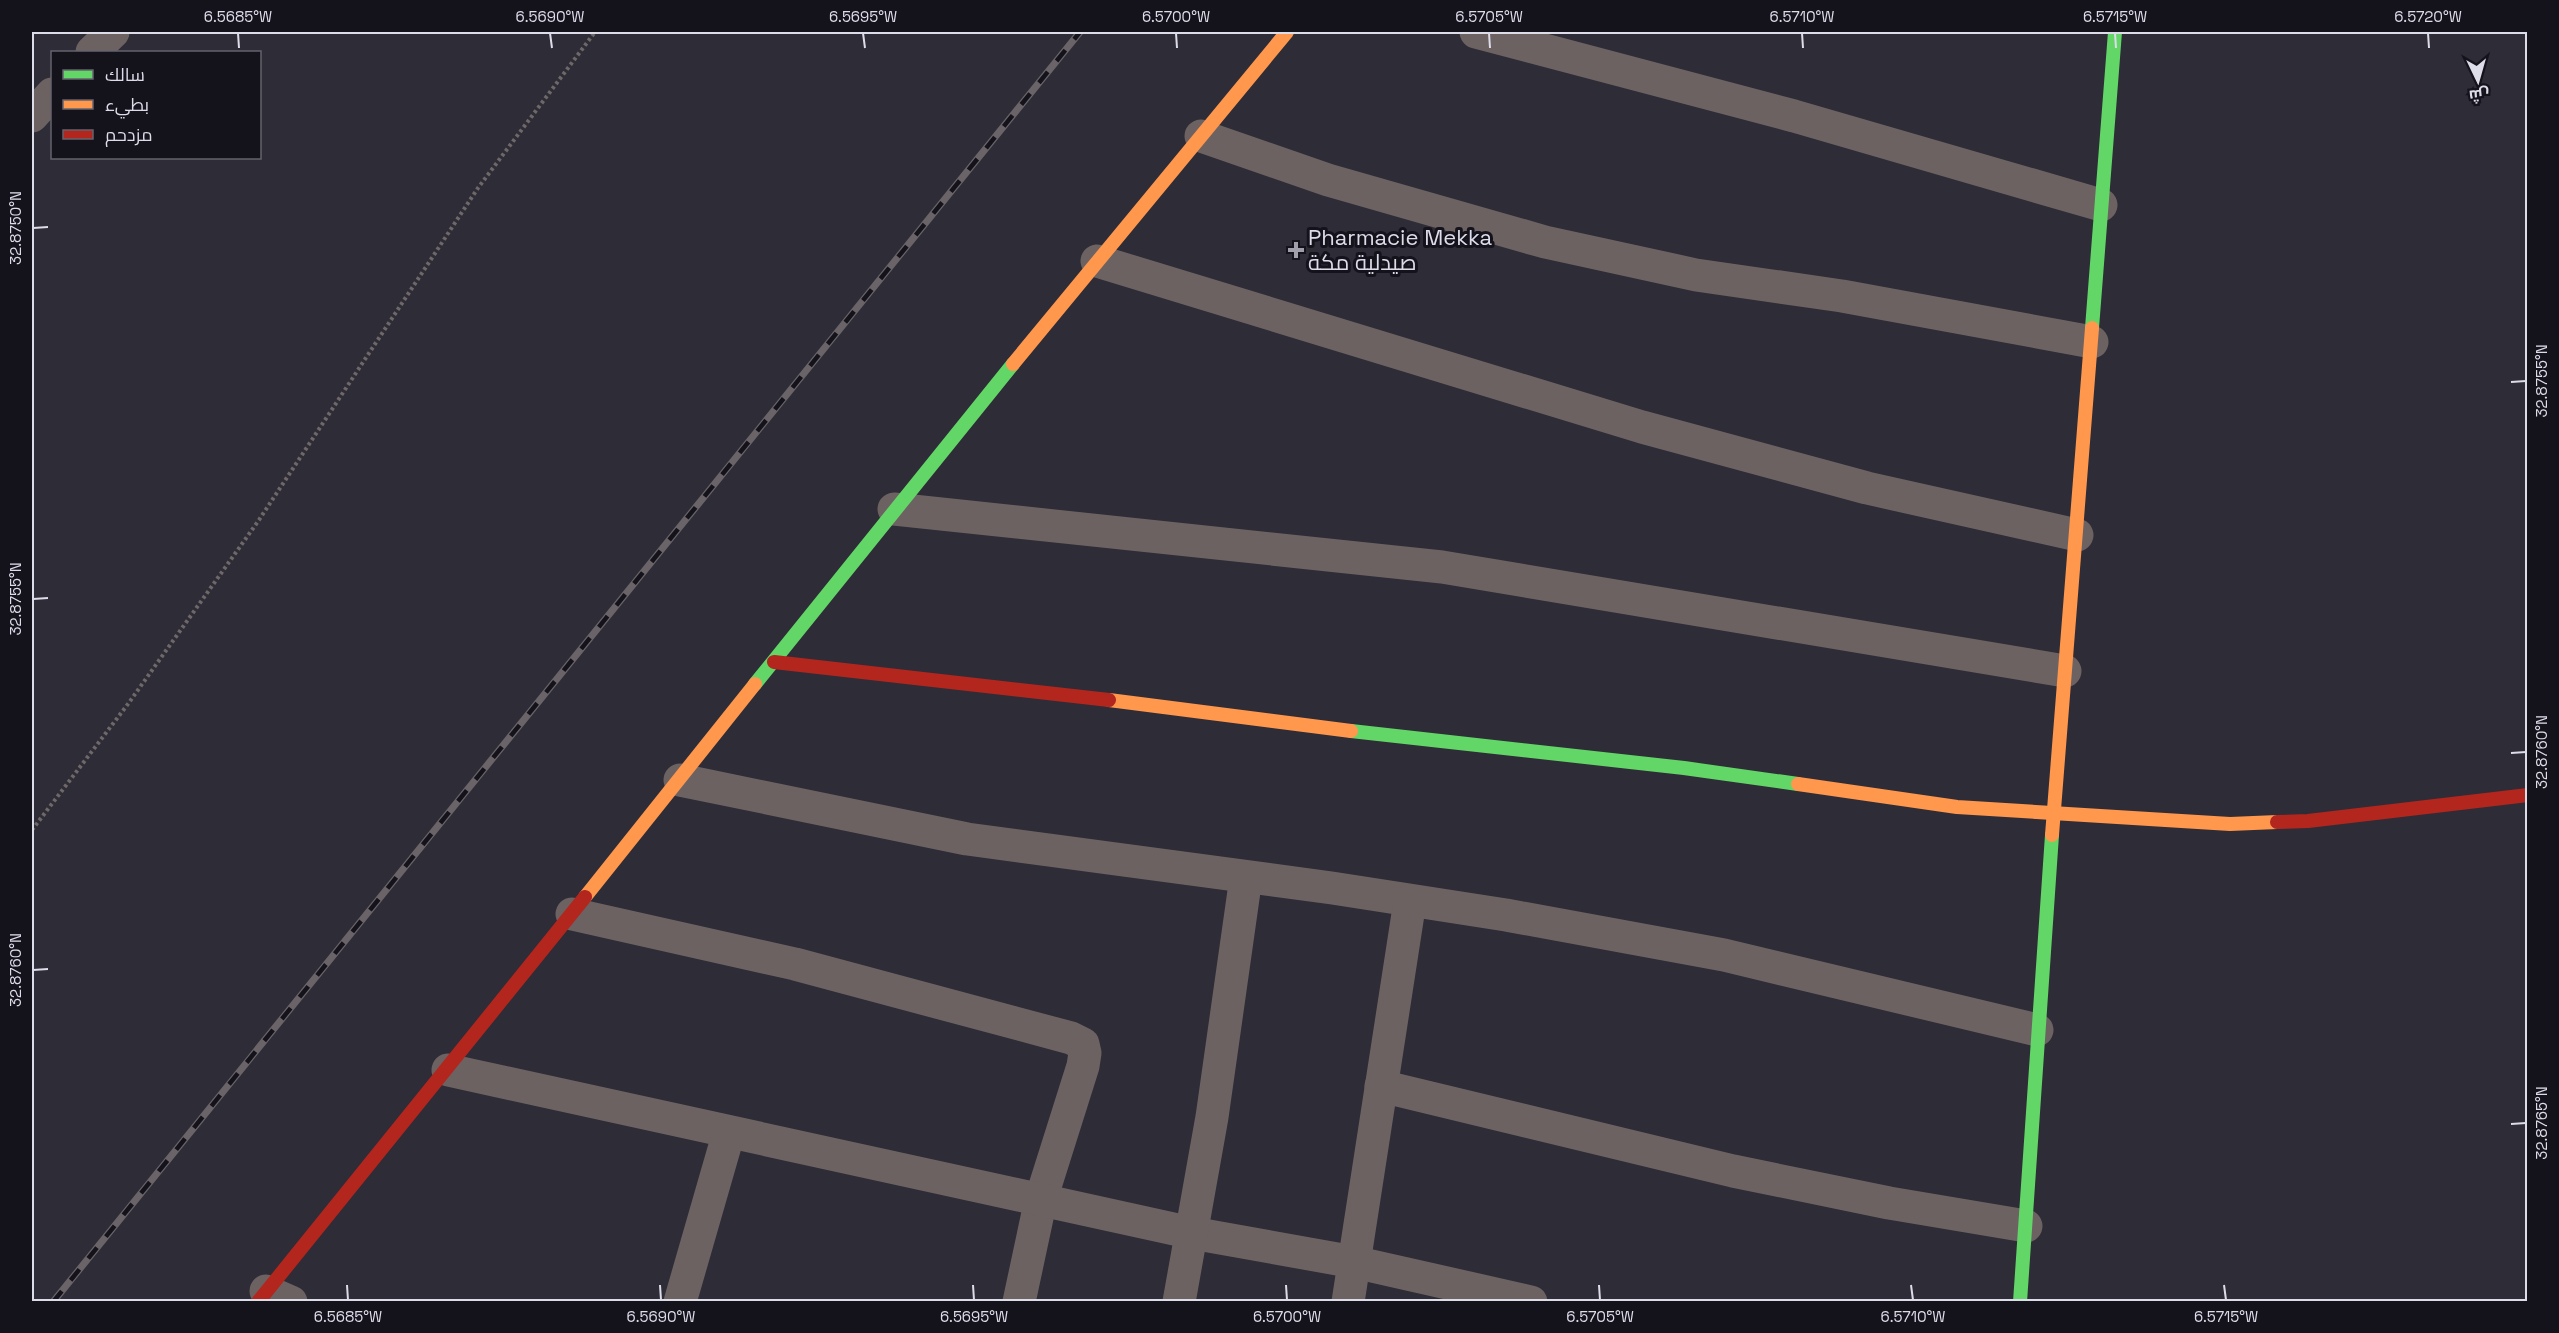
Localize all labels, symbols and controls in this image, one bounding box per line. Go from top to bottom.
text: 6.5685°W [204,7,272,26]
text: 6.5690°W [516,7,584,26]
text: 6.5695°W [829,7,897,26]
text: 6.5700°W [1142,7,1210,26]
text: 6.5705°W [1455,7,1523,26]
text: 6.5710°W [1770,7,1834,26]
text: 6.5715°W [2083,7,2147,26]
text: 6.5720°W [2394,7,2462,26]
legend [51,51,261,159]
north arrow [2448,51,2508,111]
text: سالك [105,63,145,86]
text: ش [2468,84,2490,107]
text: بطيء [105,93,149,119]
text: مزدحم [105,123,153,147]
text: 32.8750°N [6,191,25,265]
place label: Pharmacie Mekka صيدلية مكة [1308,223,1493,276]
marker: Pharmacie Mekka صيدلية مكة [1289,243,1303,257]
text: 32.8755°N [2532,344,2551,418]
text: 32.8755°N [6,562,25,636]
text: 32.8760°N [2532,715,2551,789]
text: 32.8760°N [6,933,25,1007]
text: 32.8765°N [2532,1086,2551,1160]
text: 6.5685°W [314,1307,382,1326]
text: 6.5690°W [627,1307,695,1326]
text: 6.5695°W [940,1307,1008,1326]
text: 6.5700°W [1253,1307,1321,1326]
text: 6.5705°W [1566,1307,1634,1326]
text: 6.5710°W [1881,1307,1945,1326]
text: 6.5715°W [2194,1307,2258,1326]

